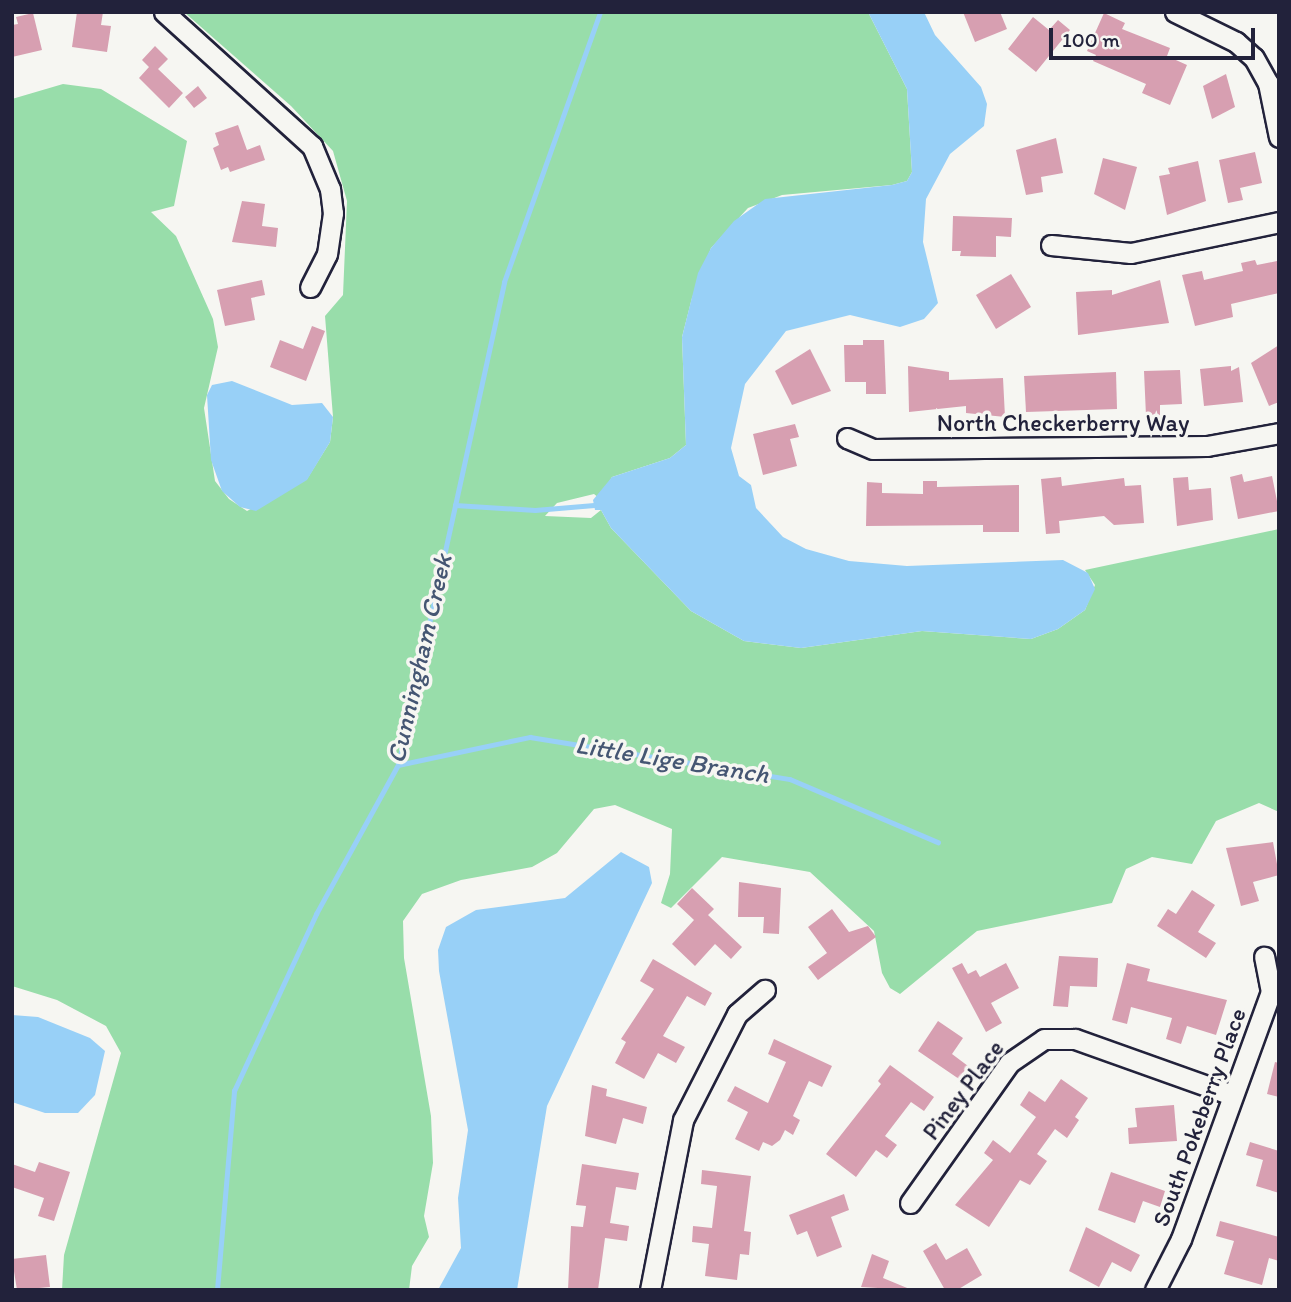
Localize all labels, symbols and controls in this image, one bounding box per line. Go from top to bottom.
scale bar [1053,14,1260,58]
text: 100 m [1062,27,1120,52]
street label: North Checkerberry Way [937,409,1189,437]
water label: Cunningham Creek [381,551,459,767]
water label: Little Lige Branch [573,729,771,791]
street label: South Pokeberry Place [1146,1004,1252,1230]
street label: Piney Place [916,1035,1010,1145]

